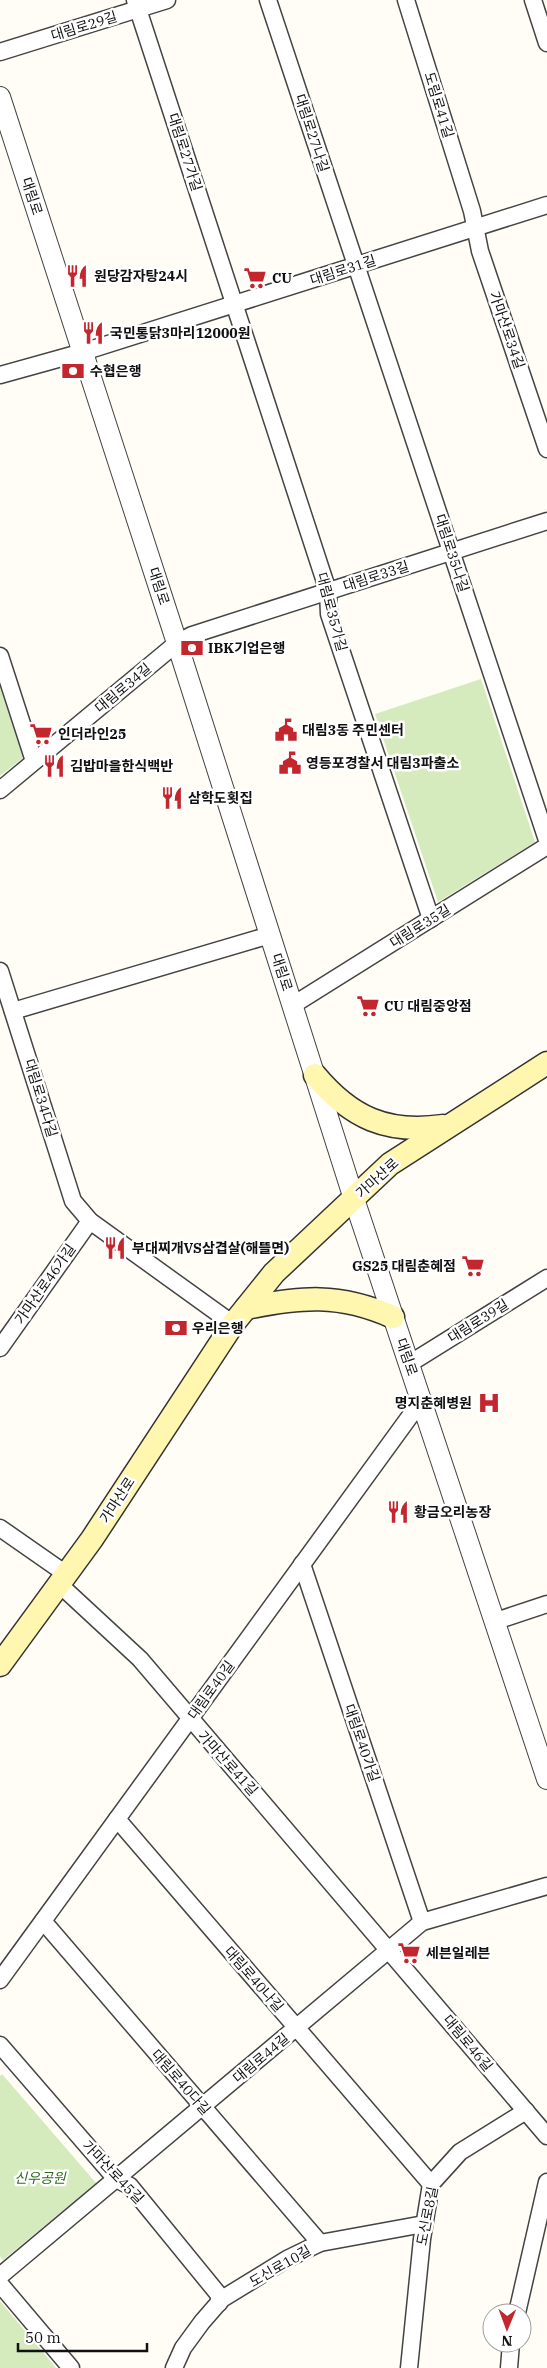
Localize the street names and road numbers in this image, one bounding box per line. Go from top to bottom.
street label: 대림로29길 [49,7,119,45]
street label: 도림로41길 [420,70,458,140]
street label: 대림로27나길 [291,92,333,174]
street label: 대림로27가길 [164,111,206,193]
street label: 대림로 [17,175,47,217]
street label: 대림로31길 [308,251,378,289]
street label: 가마산로34길 [485,289,529,371]
street label: 대림로35나길 [431,512,473,594]
street label: 대림로33길 [341,557,411,595]
street label: 대림로 [144,565,174,607]
street label: 대림로35가길 [313,570,351,654]
street label: 대림로34길 [91,659,155,717]
street label: 대림로35길 [386,900,454,952]
street label: 대림로 [267,951,297,993]
street label: 대림로34다길 [21,1057,61,1139]
street label: 가마산로 [352,1154,402,1202]
street label: 가마산로46가길 [11,1240,79,1328]
street label: 대림로39길 [444,1295,512,1347]
street label: 대림로 [392,1336,422,1378]
street label: 가마산로 [95,1473,139,1527]
street label: 대림로40길 [184,1657,238,1723]
street label: 대림로40가길 [340,1702,384,1784]
street label: 가마산로41길 [194,1727,262,1799]
street label: 대림로40나길 [221,1942,287,2016]
street label: 대림로46길 [439,2011,497,2075]
street label: 대림로44길 [229,2029,293,2087]
street label: 대림로40다길 [148,2045,214,2119]
street label: 가마산로45길 [78,2137,148,2207]
street label: 도신로8길 [412,2185,442,2247]
street label: 도신로10길 [246,2241,314,2291]

